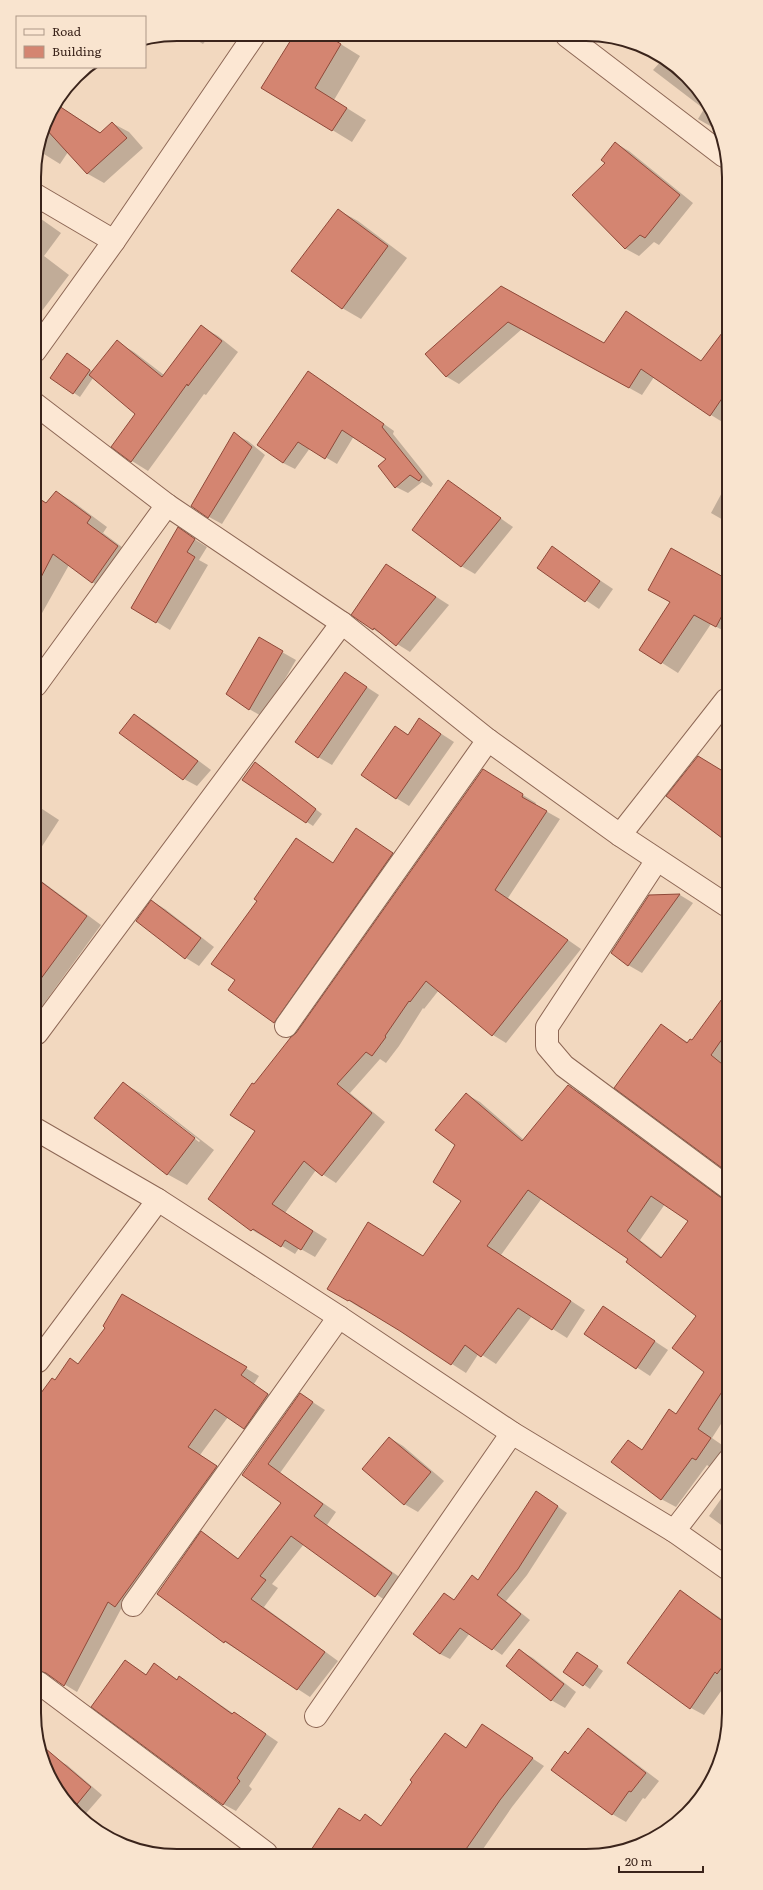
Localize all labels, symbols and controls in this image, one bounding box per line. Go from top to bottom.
legend [16,16,146,68]
text: Road [52,22,82,40]
text: Building [52,42,102,60]
scale bar [619,1848,703,1874]
text: 20 m [625,1852,652,1870]

